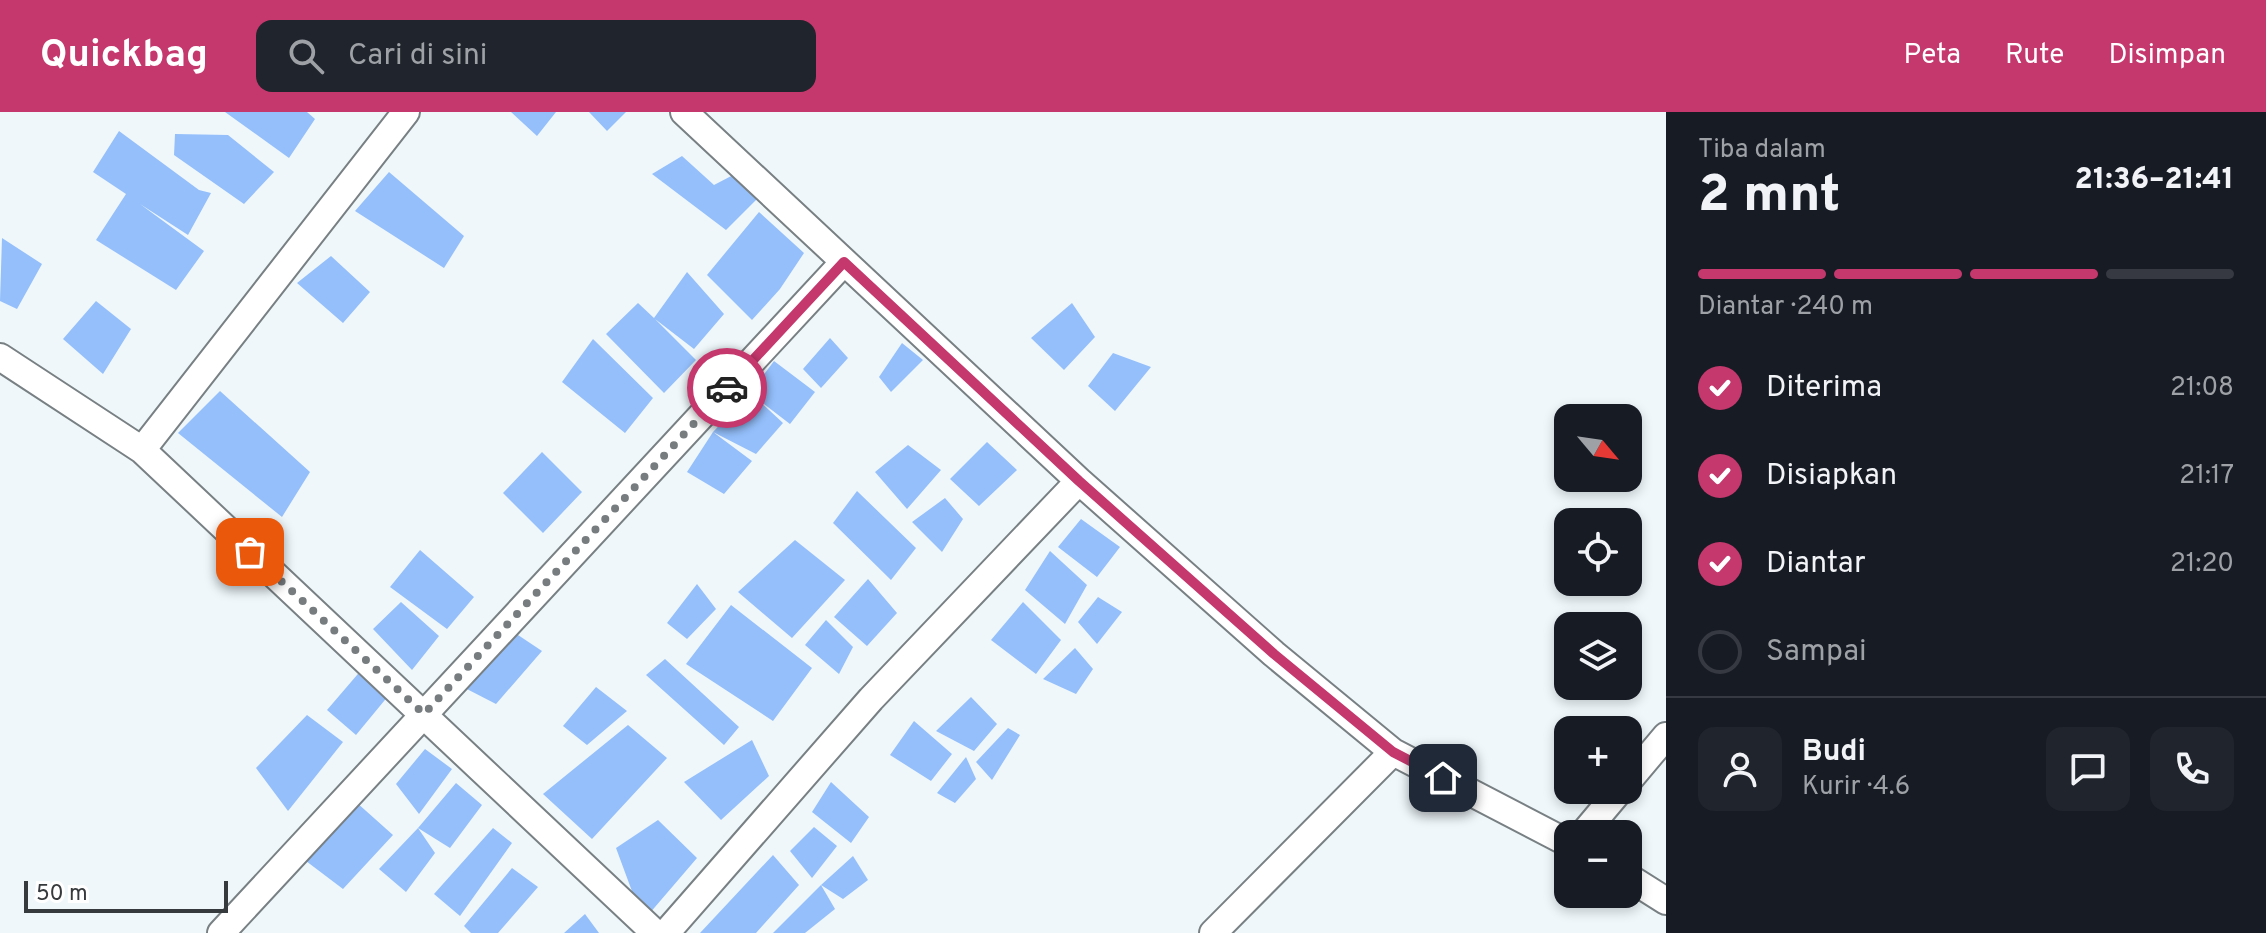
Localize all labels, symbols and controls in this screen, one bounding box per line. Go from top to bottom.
search box [256,20,816,92]
text: Quickbag [40,32,208,81]
icon: search [284,34,328,78]
text: Cari di sini [348,38,487,75]
text: Peta [1904,38,1961,74]
text: Rute [2005,38,2064,74]
text: Disimpan [2108,38,2226,74]
text: Tiba dalam [1698,134,1826,167]
text: 21:36–21:41 [2075,162,2234,199]
text: 2 mnt [1698,164,1840,230]
text: Diantar · 240 m [1698,291,1873,324]
courier [687,348,767,428]
icon: car [705,366,749,410]
icon: check [1698,366,1742,410]
text: Diterima [1766,370,1882,407]
text: 21:08 [2170,372,2234,405]
north arrow [1554,404,1642,492]
map controls [1554,404,1642,908]
icon: check [1698,454,1742,498]
text: Disiapkan [1766,458,1897,495]
text: 21:17 [2179,460,2234,493]
button: locate [1554,508,1642,596]
pin [216,518,284,586]
icon: bag [228,530,272,574]
icon: check [1698,542,1742,586]
text: Diantar [1766,546,1866,583]
text: 21:20 [2170,548,2234,581]
button: layers [1554,612,1642,700]
text: Sampai [1766,634,1867,671]
button: + [1554,716,1642,804]
button: person [1698,727,1782,811]
button: chat [2046,727,2130,811]
button: phone [2150,727,2234,811]
text: Budi [1802,734,1866,771]
pin [1409,744,1477,812]
icon: home [1421,756,1465,800]
text: Kurir · 4.6 [1802,771,1910,804]
button: − [1554,820,1642,908]
scale bar [24,877,228,913]
text: 50 m [36,881,88,908]

